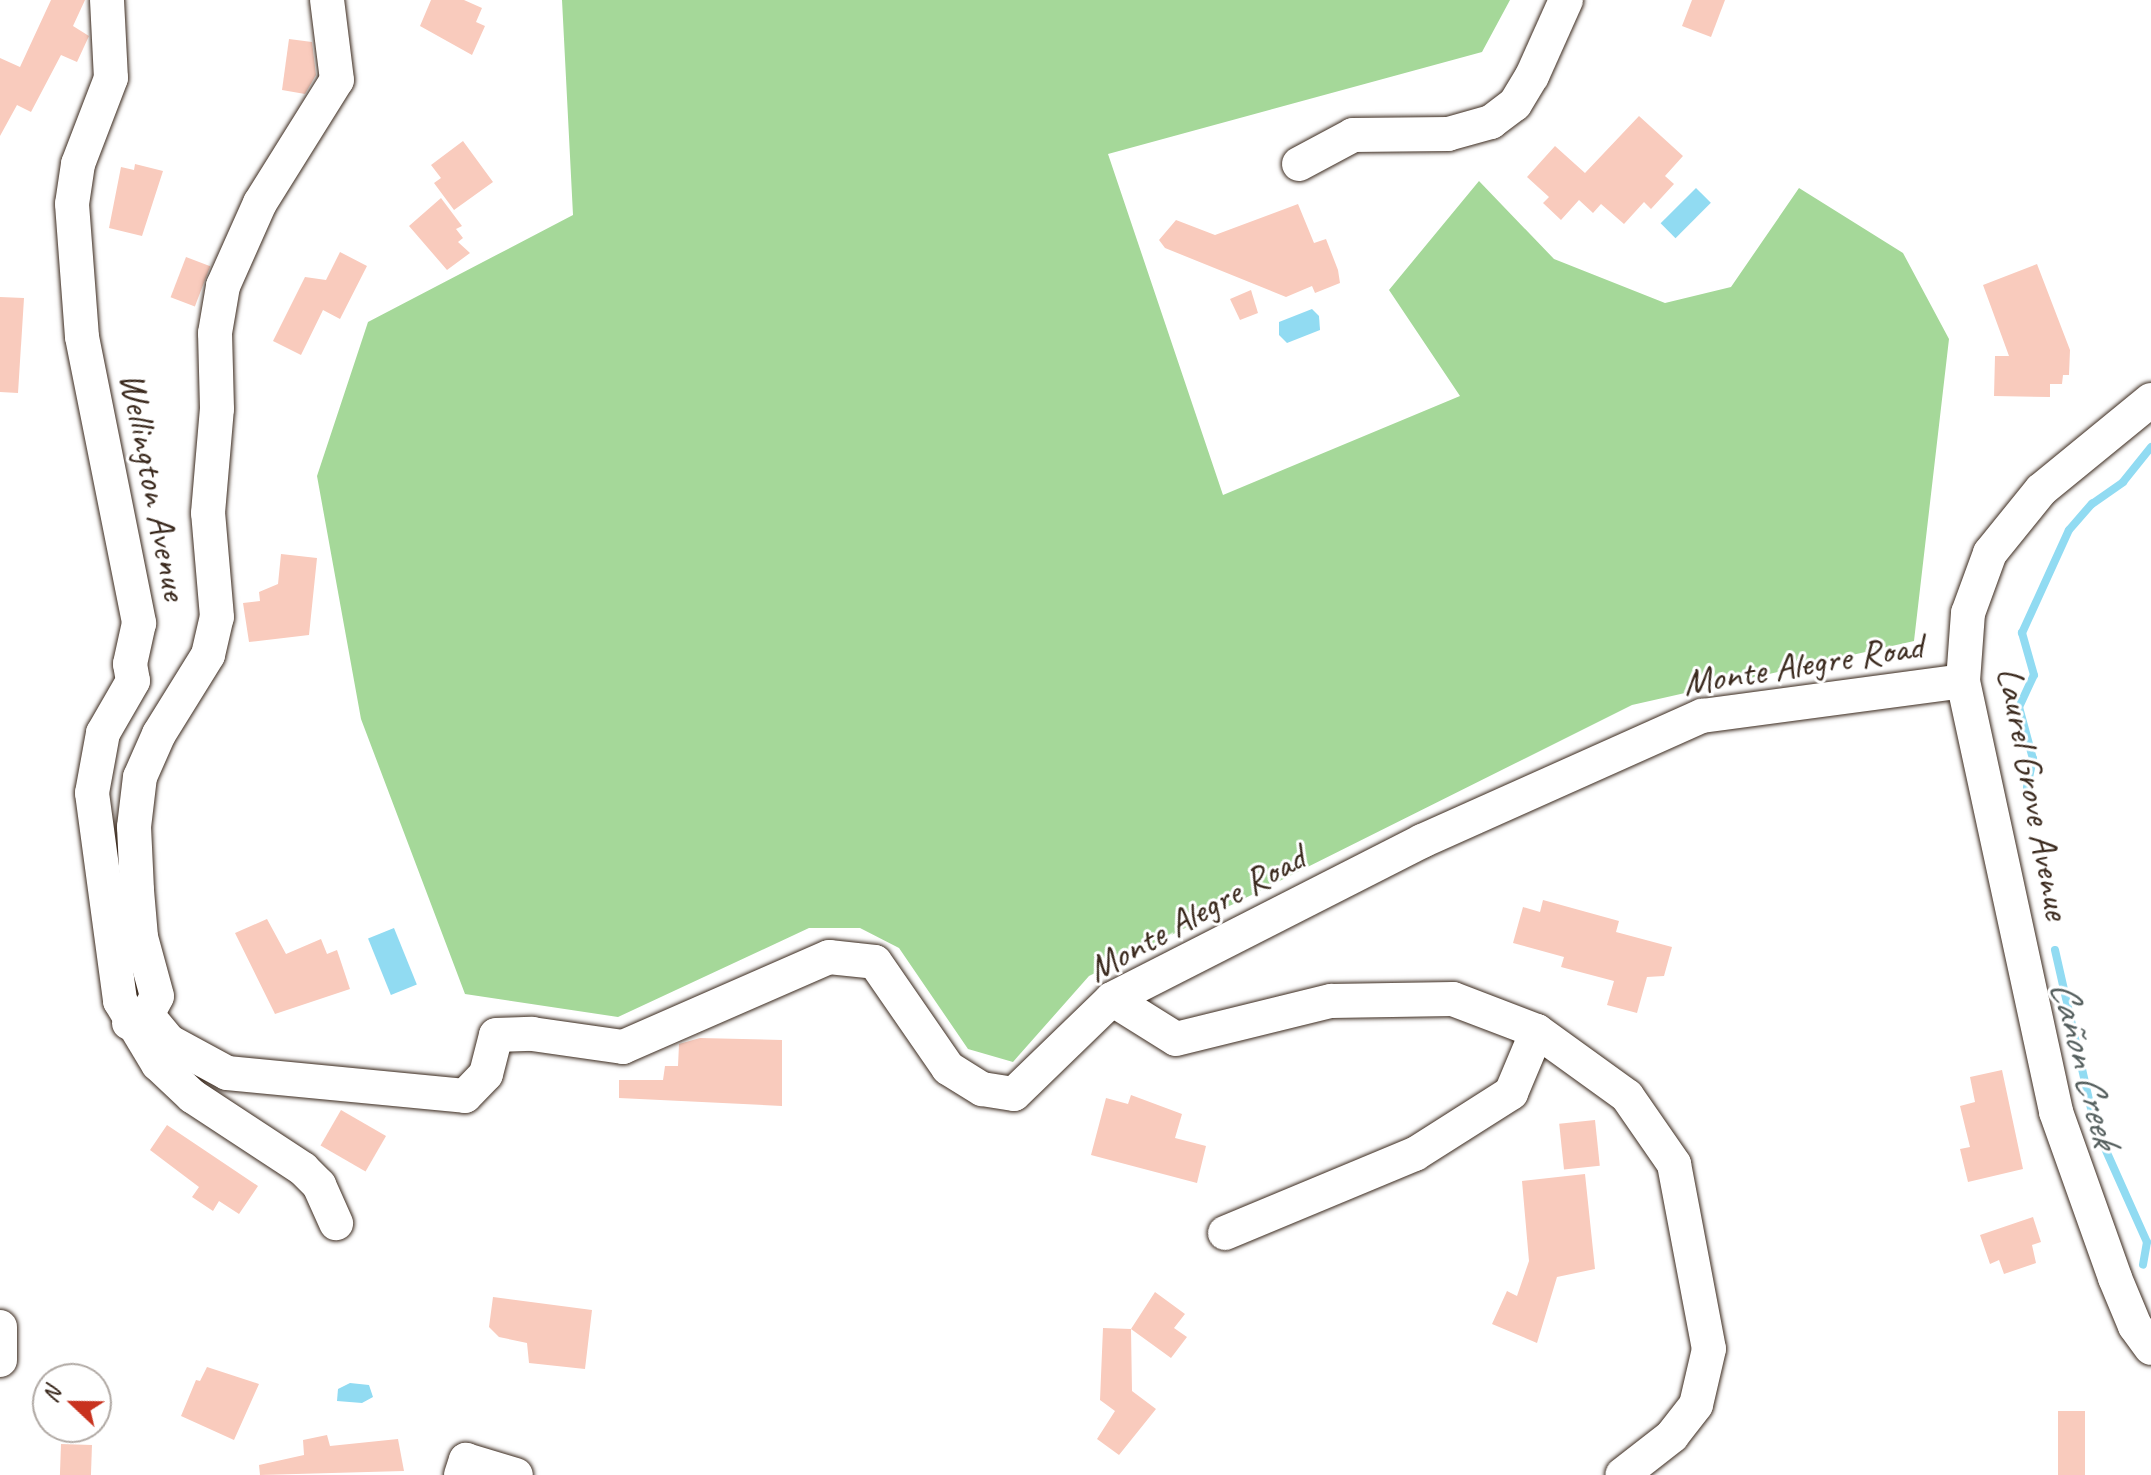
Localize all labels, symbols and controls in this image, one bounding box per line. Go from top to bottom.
street label: Wellington Avenue [110,368,198,604]
street label: Monte Alegre Road [1680,623,1926,705]
street label: Laurel Grove Avenue [1987,663,2081,923]
street label: Monte Alegre Road [1079,834,1313,992]
water label: Cañon Creek [2040,975,2130,1151]
north arrow [32,1363,112,1443]
text: N [36,1383,67,1406]

